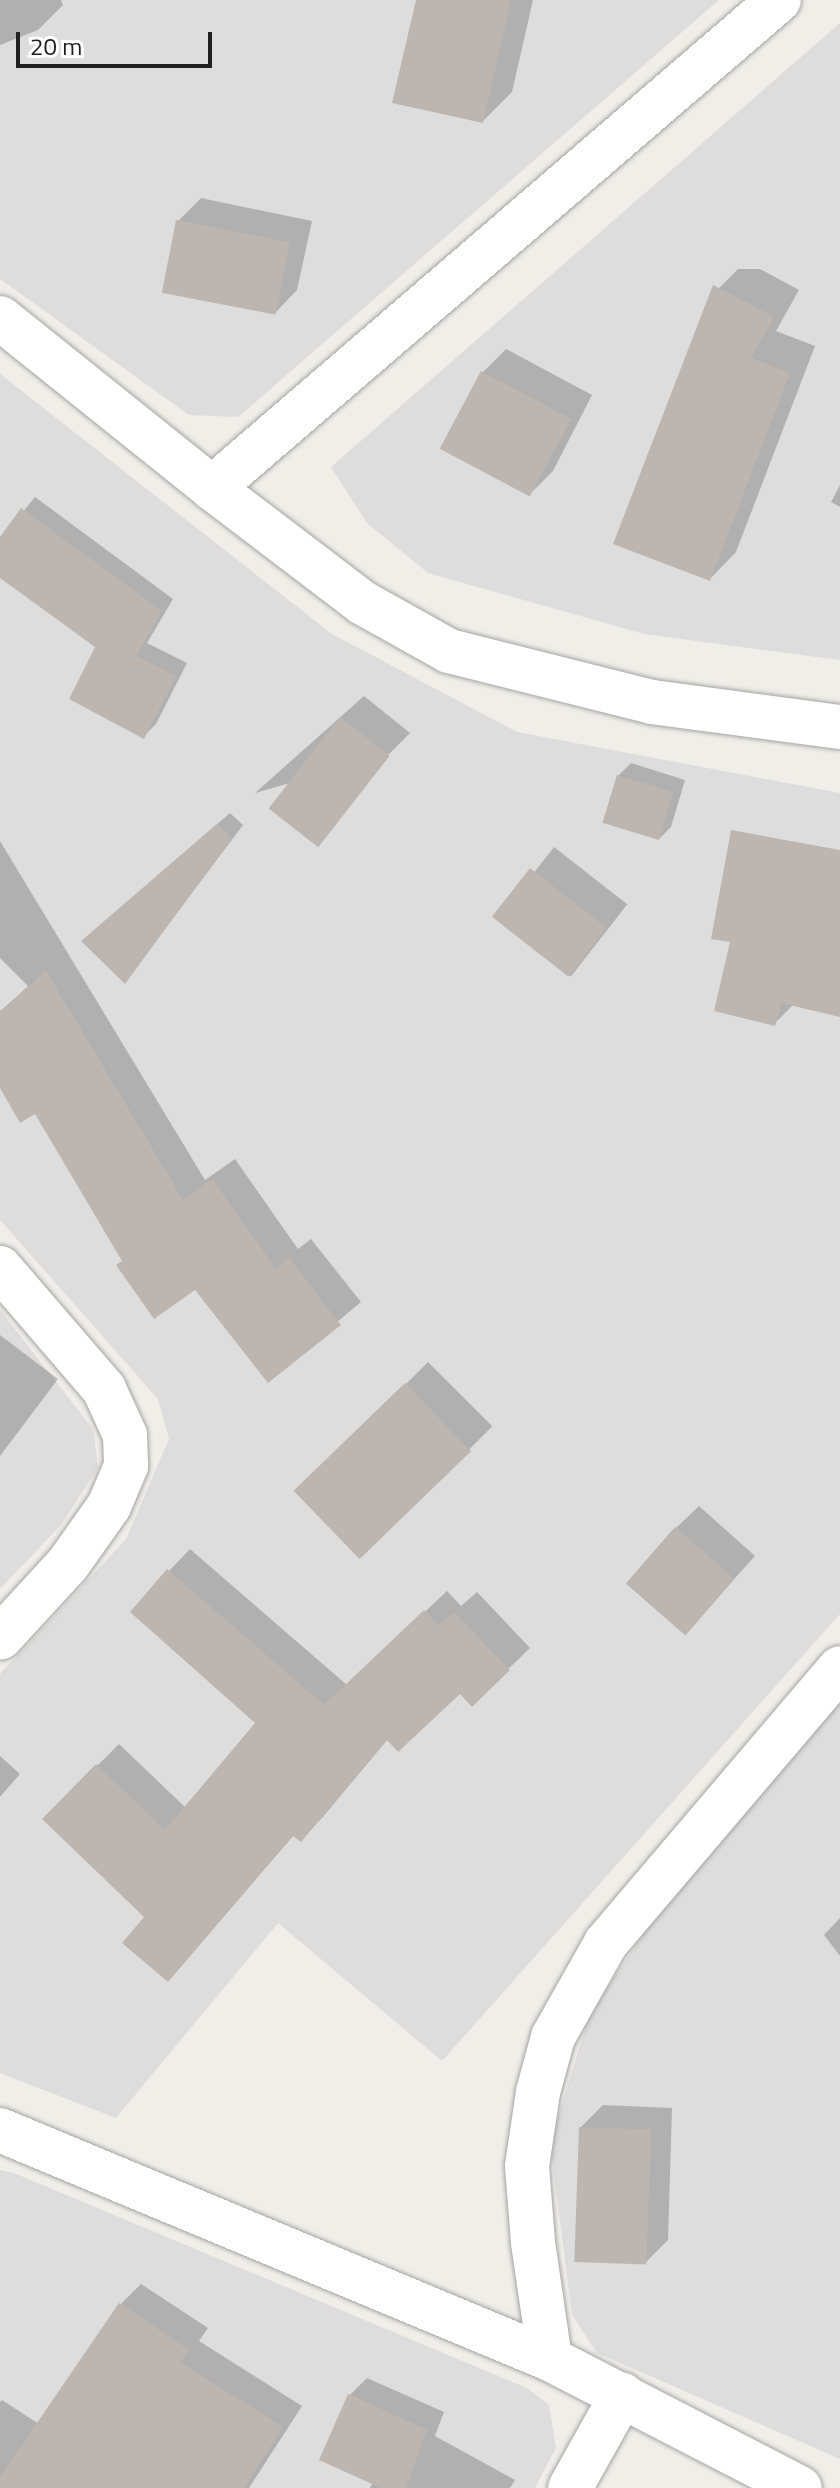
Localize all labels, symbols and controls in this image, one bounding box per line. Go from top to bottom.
scale bar [20,16,216,66]
text: 20 m [30,28,82,64]

